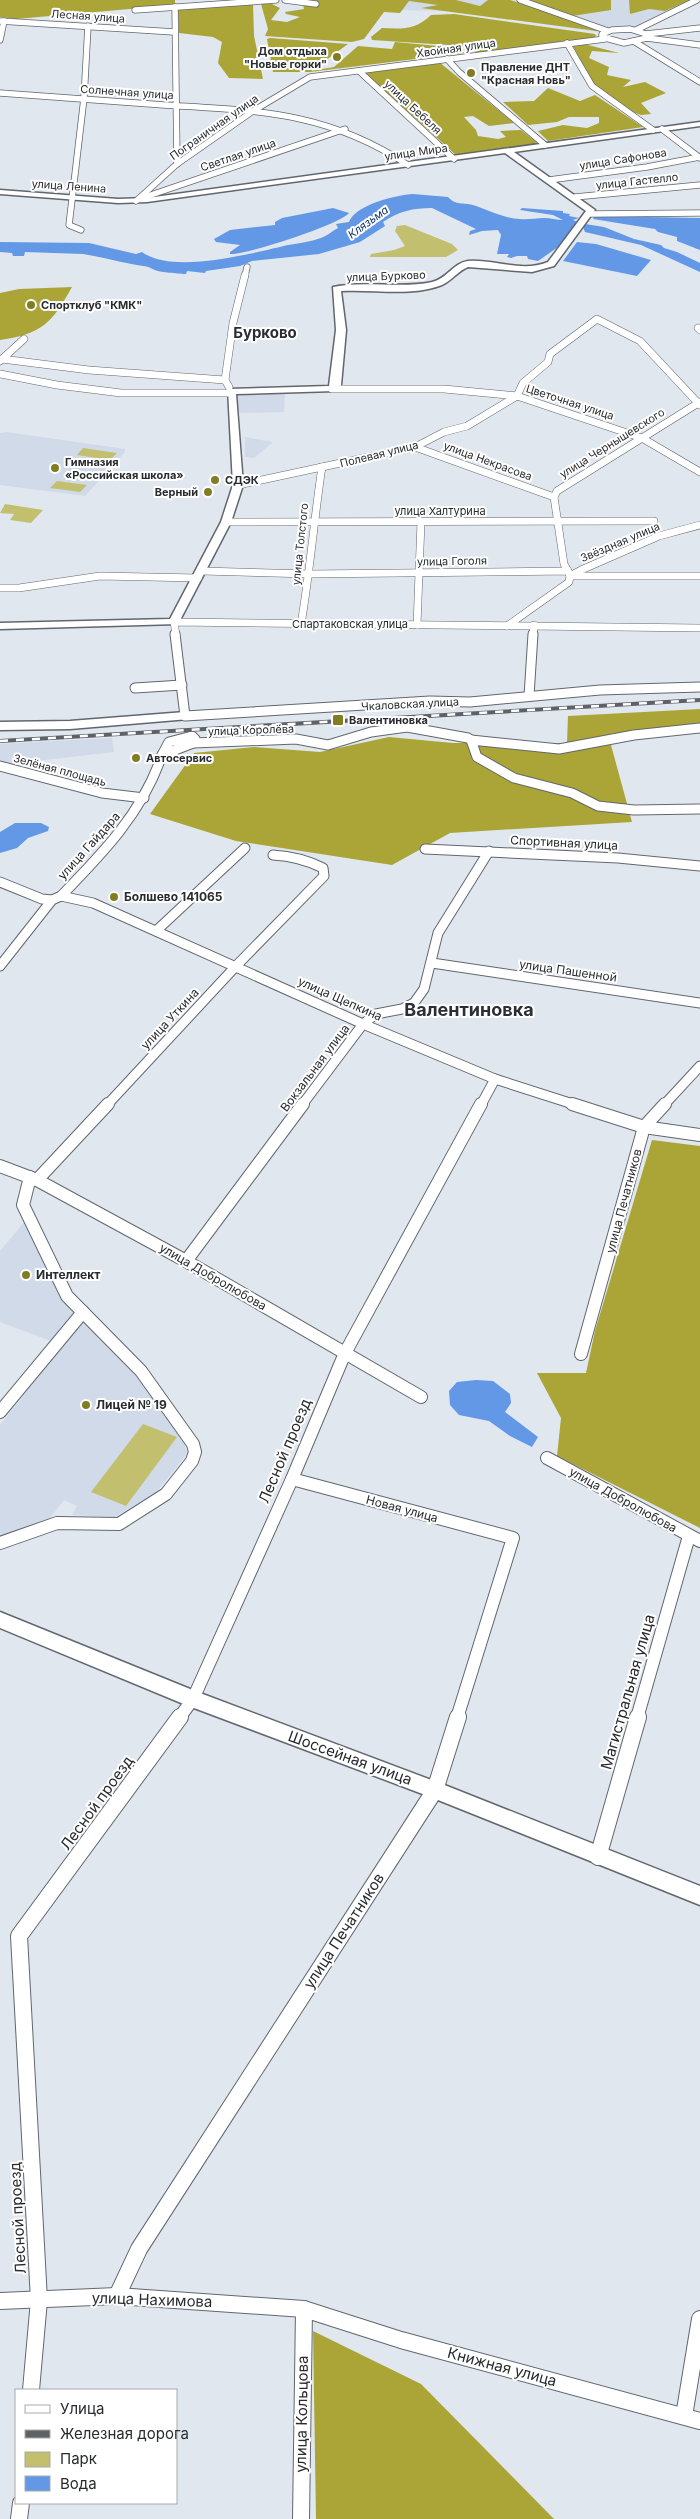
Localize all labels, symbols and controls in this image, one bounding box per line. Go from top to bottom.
street label: Лесная улица [51,6,125,26]
street label: Хвойная улица [415,36,497,60]
place label: Дом отдыха "Новые горки" [244,44,327,71]
marker: Дом отдыха "Новые горки" [331,51,343,63]
place label: Правление ДНТ "Красная Новь" [481,60,571,87]
marker: Правление ДНТ "Красная Новь" [465,67,477,79]
street label: улица Бебеля [381,77,445,137]
street label: Солнечная улица [80,82,174,102]
street label: Пограничная улица [167,91,261,163]
street label: Светлая улица [198,136,278,174]
street label: улица Мира [383,141,449,163]
street label: улица Сафонова [578,145,668,173]
street label: улица Гастелло [595,170,679,192]
street label: улица Ленина [31,176,107,196]
water label: Клязьма [345,203,391,241]
street label: улица Бурково [346,268,426,284]
place label: Спортклуб "КМК" [41,298,142,312]
marker: Спортклуб "КМК" [25,299,37,311]
district label: Бурково [233,323,297,342]
street label: Цветочная улица [524,381,616,423]
street label: улица Чернышевского [557,405,667,481]
street label: Полевая улица [338,437,420,471]
street label: улица Некрасова [442,438,534,484]
place label: Гимназия «Российская школа» [65,455,184,482]
marker: Гимназия «Российская школа» [49,462,61,474]
place label: СДЭК [225,473,259,487]
marker: СДЭК [209,474,221,486]
place label: Верный [155,485,198,499]
marker: Верный [202,486,214,498]
street label: улица Толстого [289,502,311,586]
street label: улица Халтурина [394,504,486,518]
street label: Звёздная улица [578,519,662,565]
street label: улица Гоголя [417,553,487,569]
street label: Спартаковская улица [292,617,408,631]
street label: Чкаловская улица [361,694,459,714]
marker: Валентиновка [331,713,345,727]
place label: Валентиновка [349,713,428,727]
street label: улица Королёва [208,721,294,739]
street label: Зелёная площадь [12,751,108,789]
place label: Автосервис [146,751,213,765]
marker: Автосервис [130,752,142,764]
street label: улица Гайдара [54,809,123,883]
street label: Спортивная улица [510,832,618,853]
place label: Болшево 141065 [124,889,223,904]
marker: Болшево 141065 [108,891,120,903]
street label: улица Пашенной [518,956,618,985]
street label: улица Щепкина [296,973,385,1024]
street label: улица Уткина [137,985,202,1052]
district label: Валентиновка [404,999,534,1020]
street label: Вокзальная улица [277,1021,352,1114]
street label: улица Печатников [602,1147,645,1255]
street label: улица Добролюбова [157,1240,269,1313]
place label: Интеллект [36,1267,100,1282]
marker: Интеллект [20,1269,32,1281]
street label: Лесной проезд [254,1396,315,1506]
place label: Лицей № 19 [96,1397,167,1412]
marker: Лицей № 19 [80,1399,92,1411]
street label: улица Добролюбова [567,1464,680,1535]
street label: Новая улица [365,1492,440,1525]
street label: Магистральная улица [596,1612,659,1772]
street label: Шоссейная улица [286,1726,415,1789]
street label: Лесной проезд [56,1752,137,1854]
street label: улица Печатников [299,1869,388,1992]
street label: Лесной проезд [5,2162,30,2274]
street label: улица Нахимова [91,2288,213,2311]
street label: Книжная улица [445,2343,559,2390]
street label: улица Кольцова [291,2355,312,2473]
legend [15,2389,178,2504]
text: Улица [60,2399,104,2418]
text: Железная дорога [60,2424,189,2443]
text: Парк [60,2449,97,2468]
text: Вода [60,2474,97,2493]

